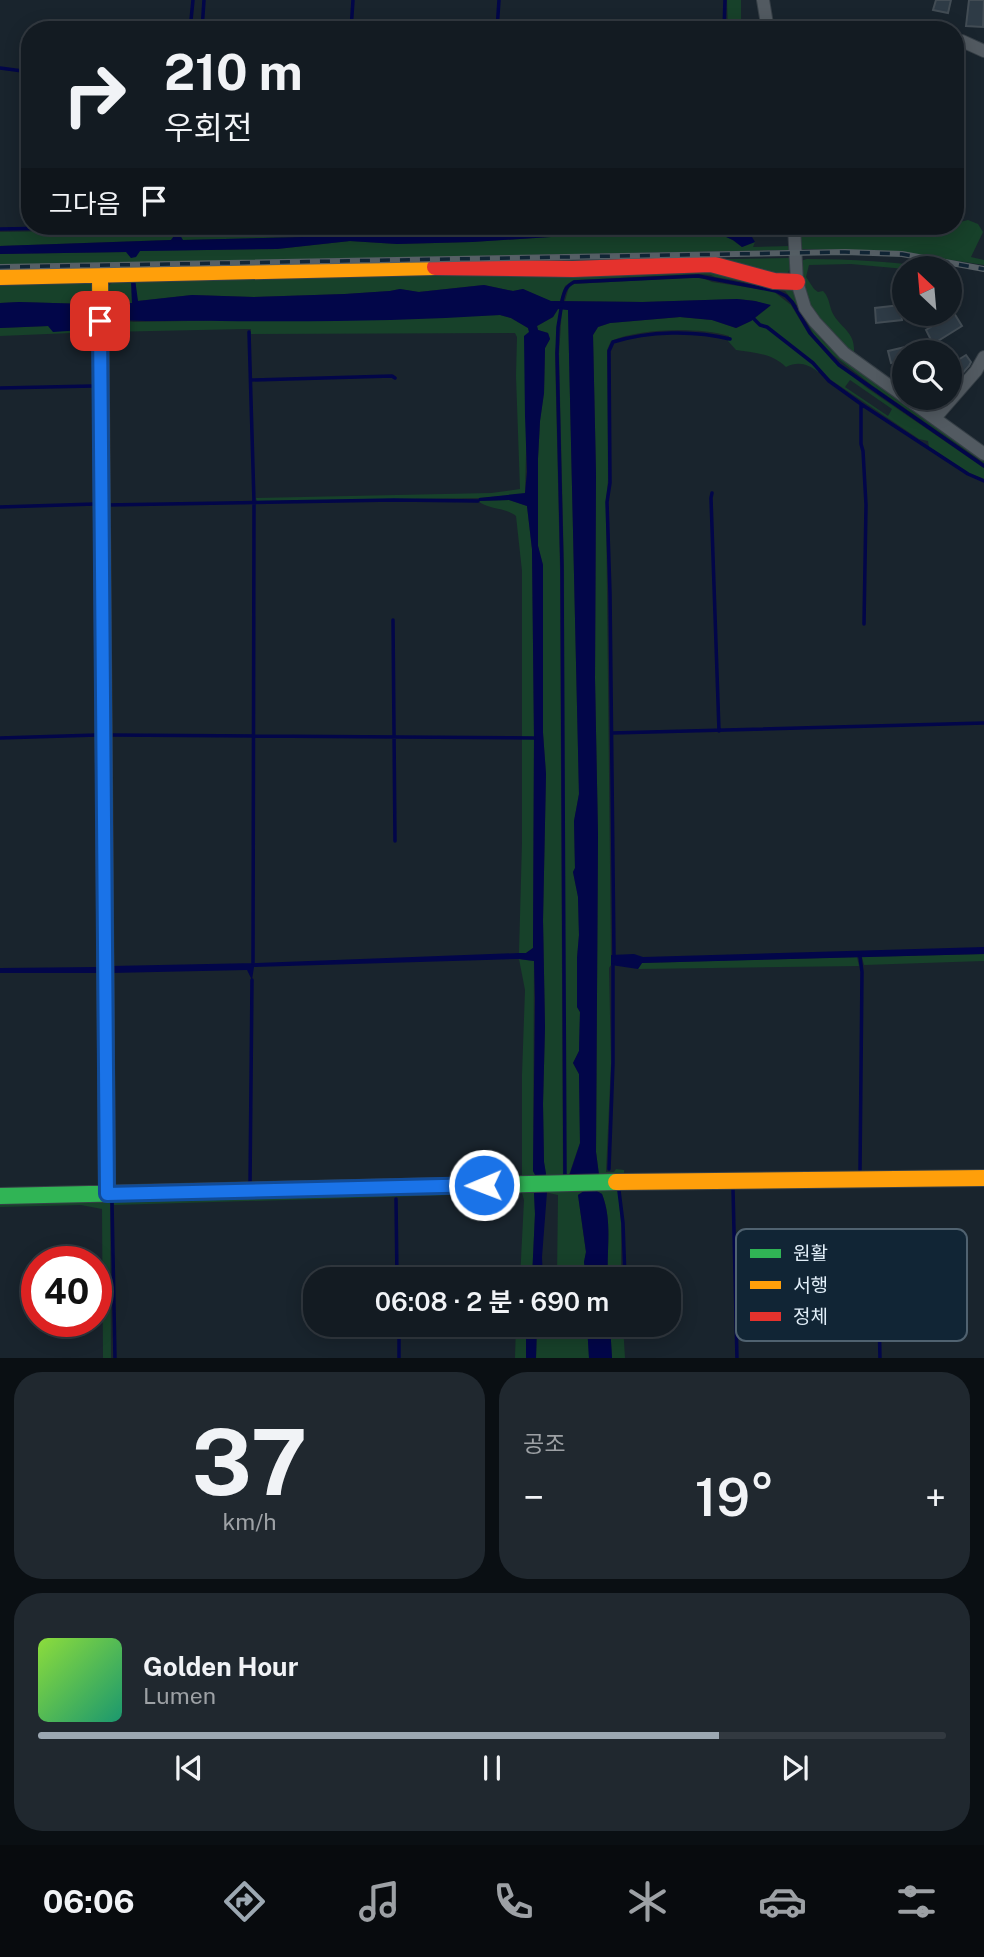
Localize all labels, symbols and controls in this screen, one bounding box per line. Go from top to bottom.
text: 210 m [164,43,303,101]
icon: right [49,49,140,140]
text: 우회전 [164,109,252,146]
icon: arrive [135,182,173,220]
text: 그다음 [49,188,121,219]
north arrow [892,256,962,326]
map controls [892,256,962,410]
pin [70,291,130,351]
icon: arrive [81,302,119,340]
button: search [892,340,962,410]
position arrow [447,1148,521,1222]
legend [736,1229,967,1341]
text: 원활 [793,1242,828,1264]
speed limit sign: 40 [21,1246,112,1337]
text: 서행 [793,1274,828,1296]
text: 06:08 · 2 분 · 690 m [375,1286,609,1317]
text: 정체 [793,1305,828,1327]
text: 37 [192,1409,307,1515]
text: 공조 [523,1430,565,1457]
text: 19° [695,1467,774,1528]
text: − [523,1475,544,1520]
text: + [925,1475,946,1520]
text: km/h [222,1508,277,1535]
text: Golden Hour [143,1651,298,1682]
text: Lumen [143,1682,216,1709]
icon: previous [170,1749,208,1787]
icon: pause [473,1749,511,1787]
icon: next [776,1749,814,1787]
icon: directions [220,1877,269,1926]
icon: music [355,1877,404,1926]
icon: phone [489,1877,538,1926]
icon: climate [623,1877,672,1926]
icon: car [758,1877,807,1926]
icon: filters [892,1877,941,1926]
text: 06:06 [43,1883,135,1920]

